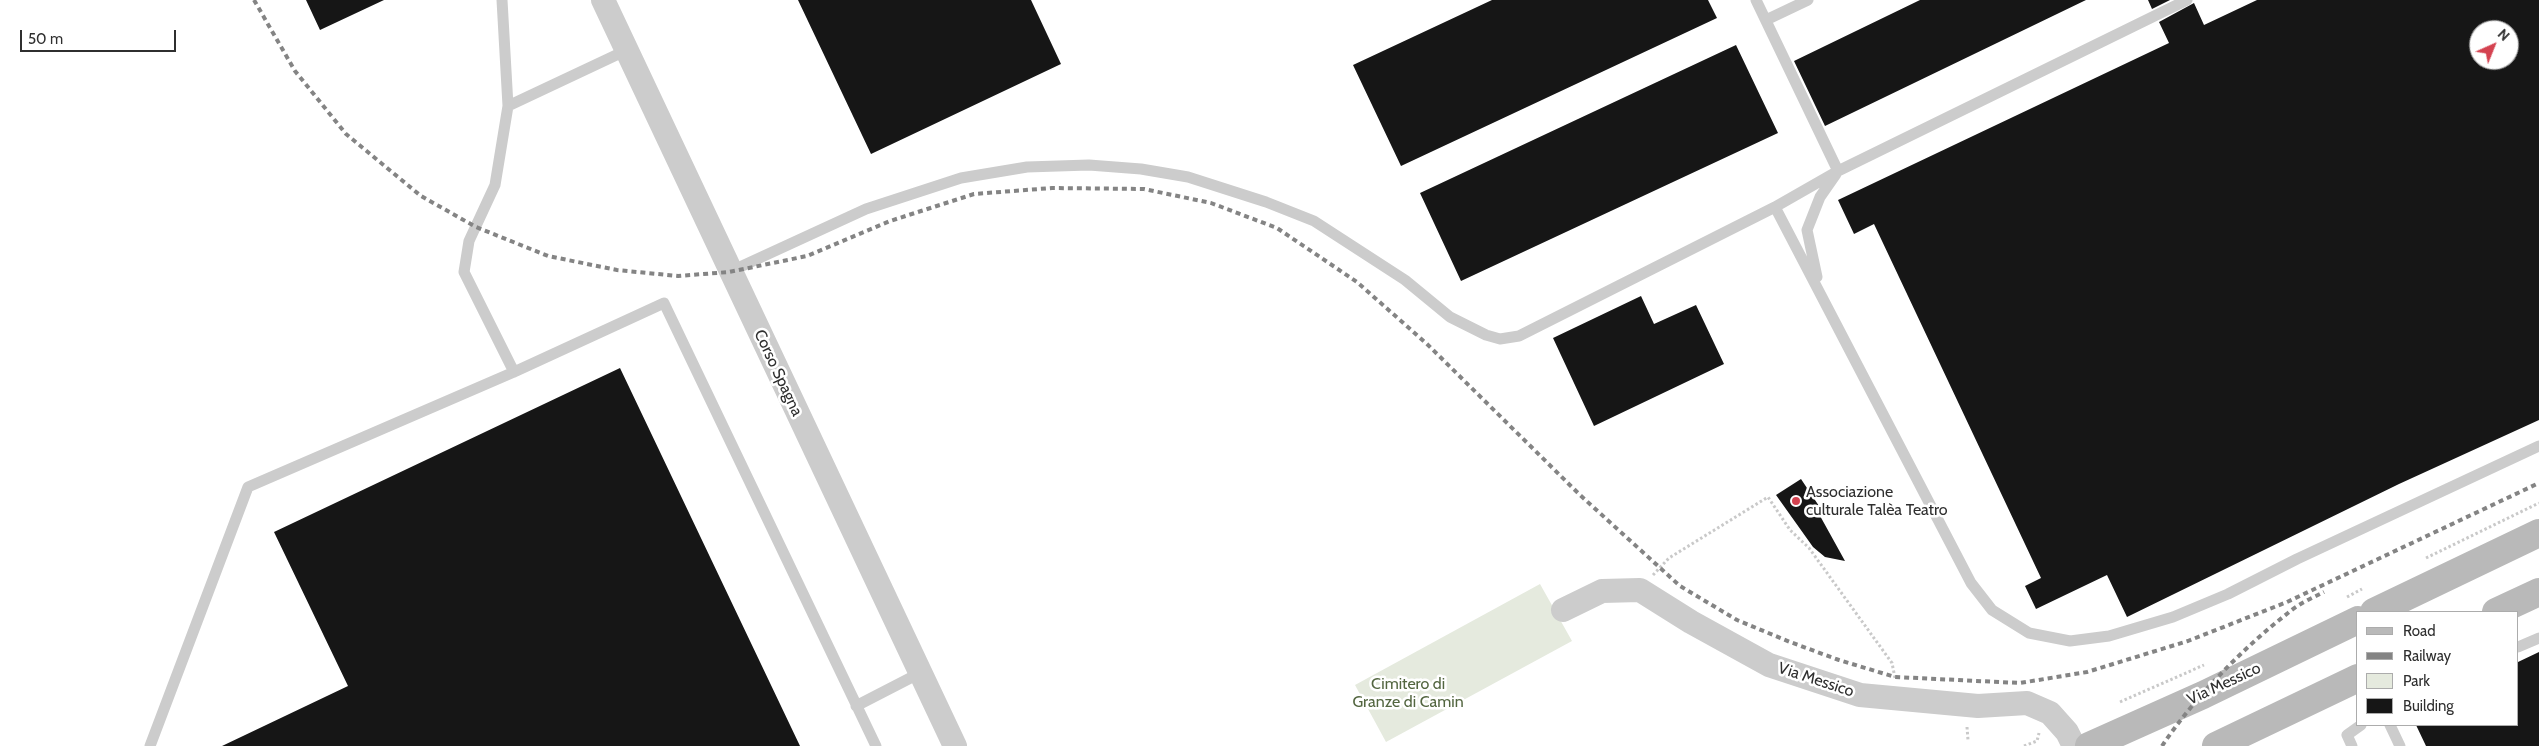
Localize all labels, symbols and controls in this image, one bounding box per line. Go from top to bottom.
scale bar [22,20,179,52]
north arrow [2469,20,2519,70]
text: N [2494,25,2514,45]
text: 50 m [28,30,63,48]
street label: Corso Spagna [750,327,806,419]
place label: Associazione culturale Talèa Teatro [1806,482,1948,520]
marker: Associazione culturale Talèa Teatro [1790,495,1802,507]
legend [2356,611,2519,726]
text: Road [2403,622,2436,640]
text: Railway [2403,647,2451,665]
street label: Via Messico [1776,659,1856,701]
street label: Via Messico [2184,659,2264,709]
text: Park [2403,672,2430,690]
park label: Cimitero di Granze di Camin [1352,674,1464,712]
text: Building [2403,697,2454,715]

